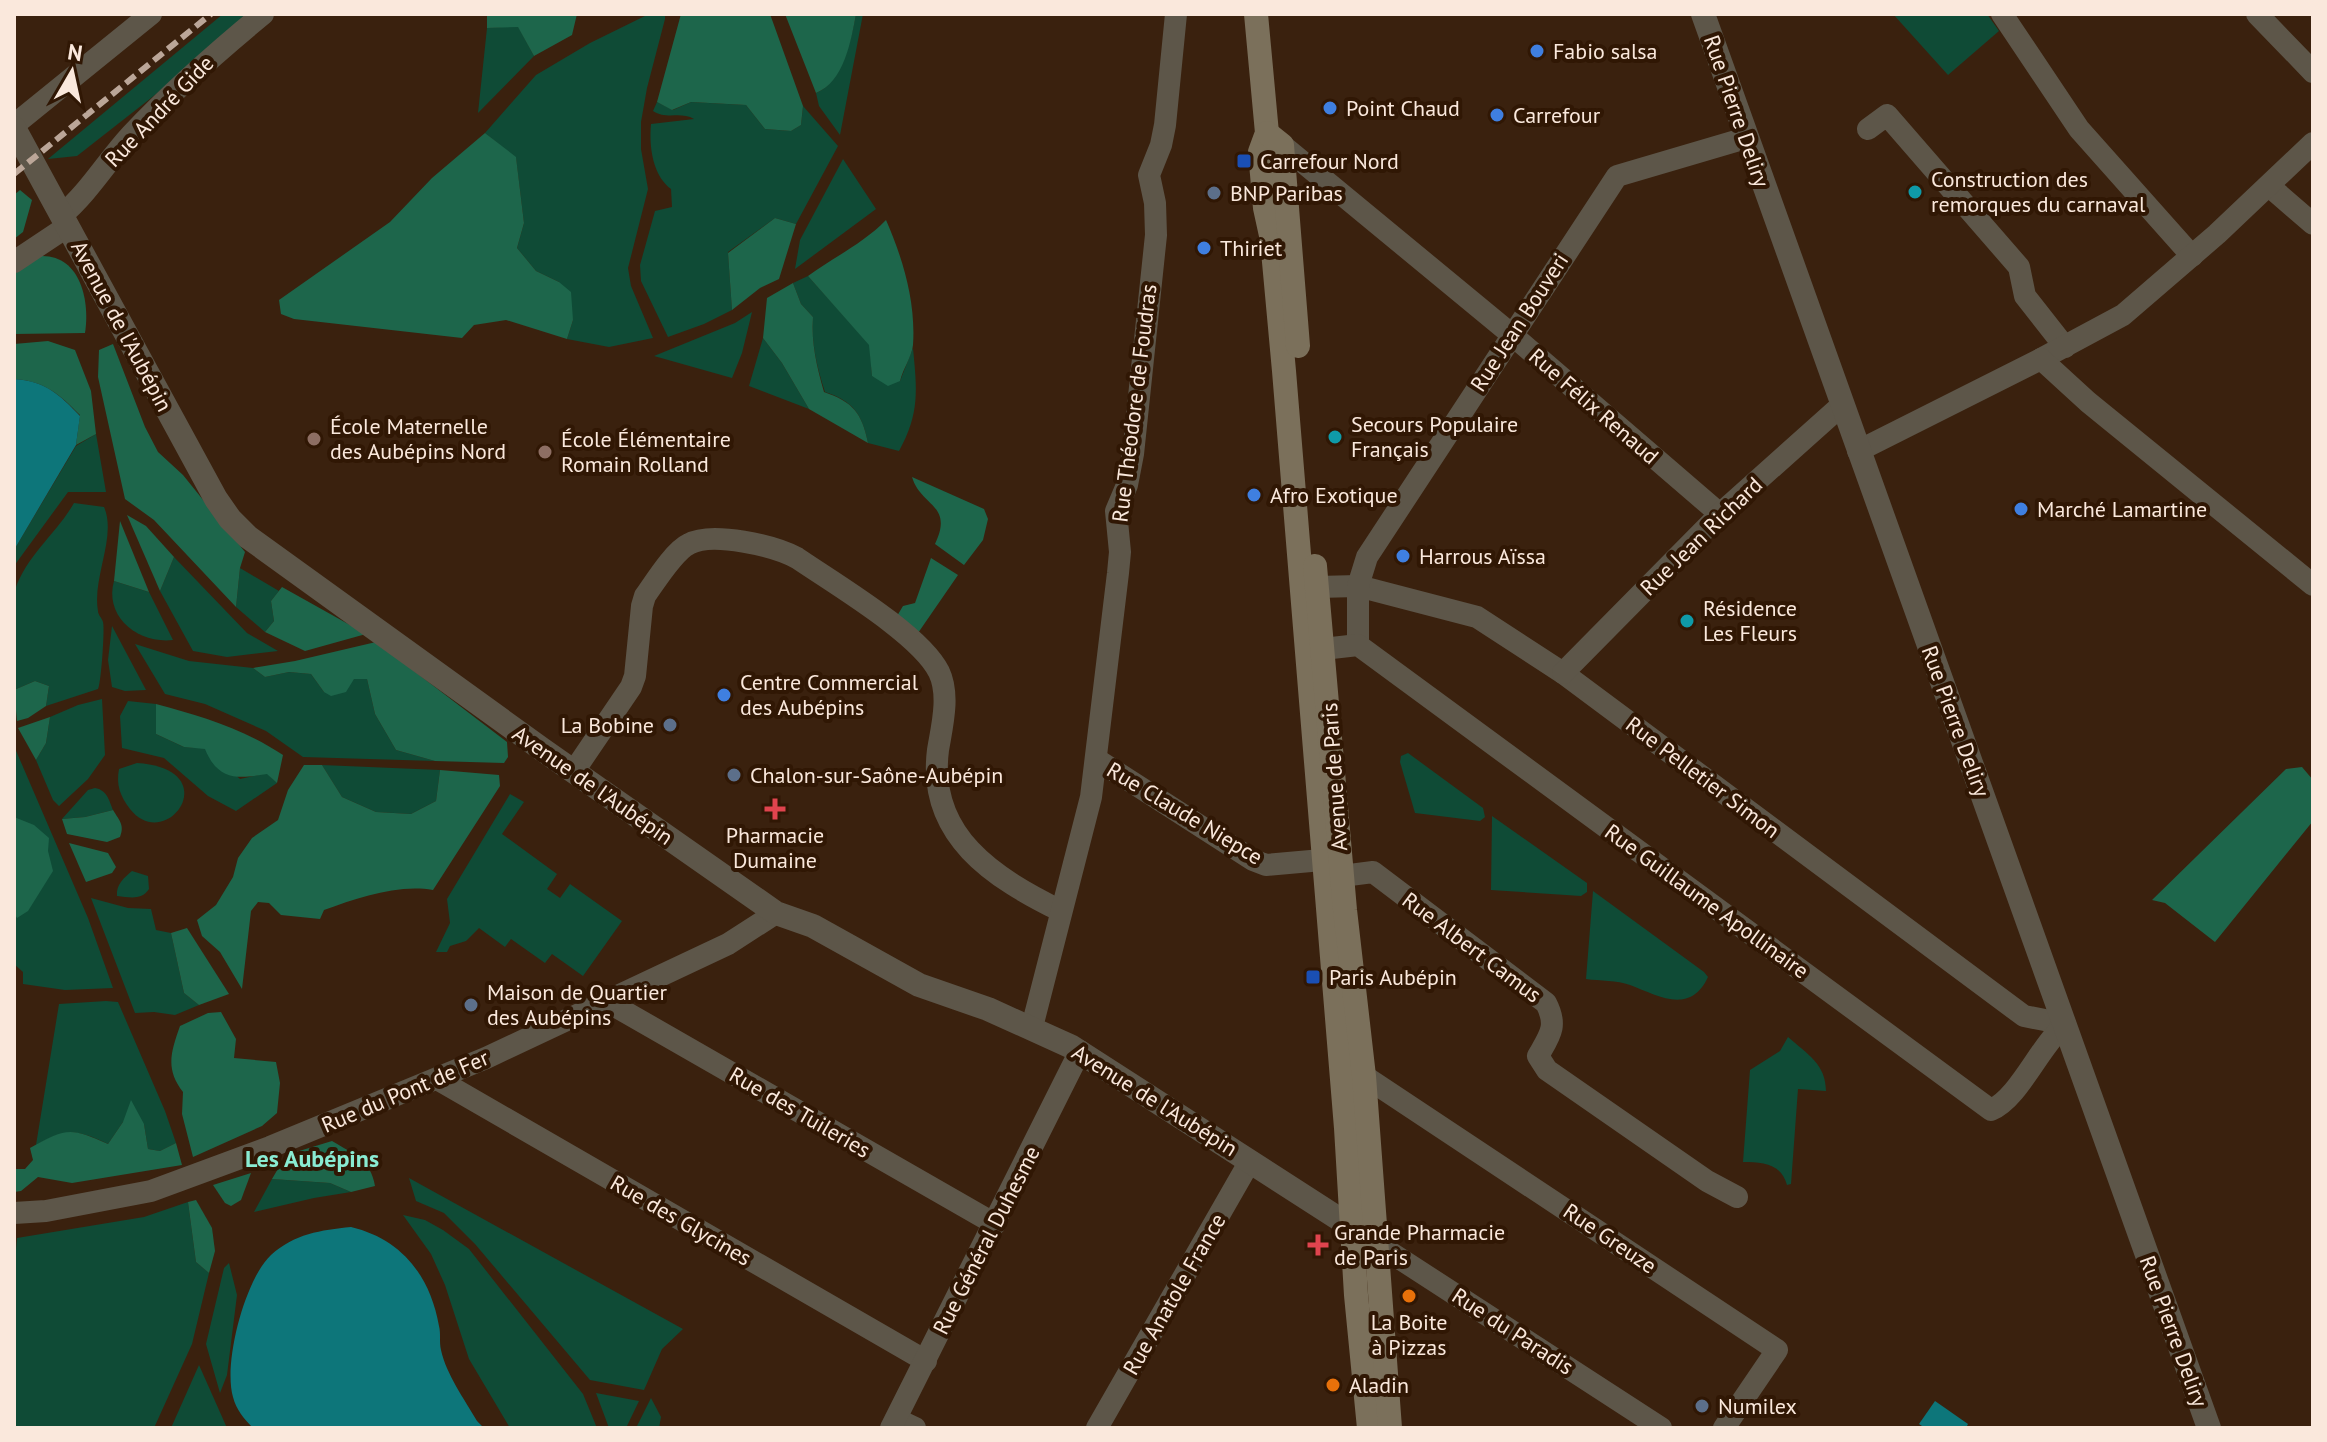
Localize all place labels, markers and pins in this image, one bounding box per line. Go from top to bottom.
place label: Fabio salsa [1553,37,1658,65]
marker: Fabio salsa [1528,42,1546,60]
place label: Point Chaud [1346,94,1460,122]
marker: Point Chaud [1321,99,1339,117]
place label: Carrefour [1513,101,1601,129]
marker: Carrefour [1488,106,1506,124]
place label: Carrefour Nord [1260,147,1399,175]
marker: Carrefour Nord [1235,152,1253,170]
place label: Construction des remorques du carnaval [1931,165,2146,218]
place label: BNP Paribas [1230,179,1343,207]
marker: Construction des remorques du carnaval [1906,183,1924,201]
marker: BNP Paribas [1205,184,1223,202]
place label: Thiriet [1220,234,1283,262]
marker: Thiriet [1195,239,1213,257]
place label: Secours Populaire Français [1351,410,1518,463]
place label: École Maternelle des Aubépins Nord [330,412,506,465]
place label: École Élémentaire Romain Rolland [561,425,731,478]
marker: Secours Populaire Français [1326,428,1344,446]
marker: École Maternelle des Aubépins Nord [305,430,323,448]
marker: École Élémentaire Romain Rolland [536,443,554,461]
place label: Afro Exotique [1270,481,1398,509]
marker: Afro Exotique [1245,486,1263,504]
place label: Marché Lamartine [2037,495,2207,523]
marker: Marché Lamartine [2012,500,2030,518]
place label: Harrous Aïssa [1419,542,1546,570]
marker: Harrous Aïssa [1394,547,1412,565]
place label: Résidence Les Fleurs [1703,594,1797,647]
marker: Résidence Les Fleurs [1678,612,1696,630]
place label: Centre Commercial des Aubépins [740,668,919,721]
marker: Centre Commercial des Aubépins [715,686,733,704]
place label: La Bobine [561,711,654,739]
marker: La Bobine [661,716,679,734]
place label: Chalon-sur-Saône-Aubépin [750,761,1003,789]
marker: Chalon-sur-Saône-Aubépin [725,766,743,784]
marker: Pharmacie Dumaine [766,800,784,818]
place label: Pharmacie Dumaine [726,821,824,874]
place label: Paris Aubépin [1329,963,1457,991]
marker: Paris Aubépin [1304,968,1322,986]
place label: Maison de Quartier des Aubépins [487,978,668,1031]
marker: Maison de Quartier des Aubépins [462,996,480,1014]
place label: Grande Pharmacie de Paris [1334,1218,1505,1271]
marker: Grande Pharmacie de Paris [1309,1236,1327,1254]
marker: La Boite à Pizzas [1400,1287,1418,1305]
place label: La Boite à Pizzas [1371,1308,1447,1361]
place label: Aladin [1349,1371,1409,1399]
marker: Aladin [1324,1376,1342,1394]
place label: Numilex [1718,1392,1797,1420]
marker: Numilex [1693,1397,1711,1415]

